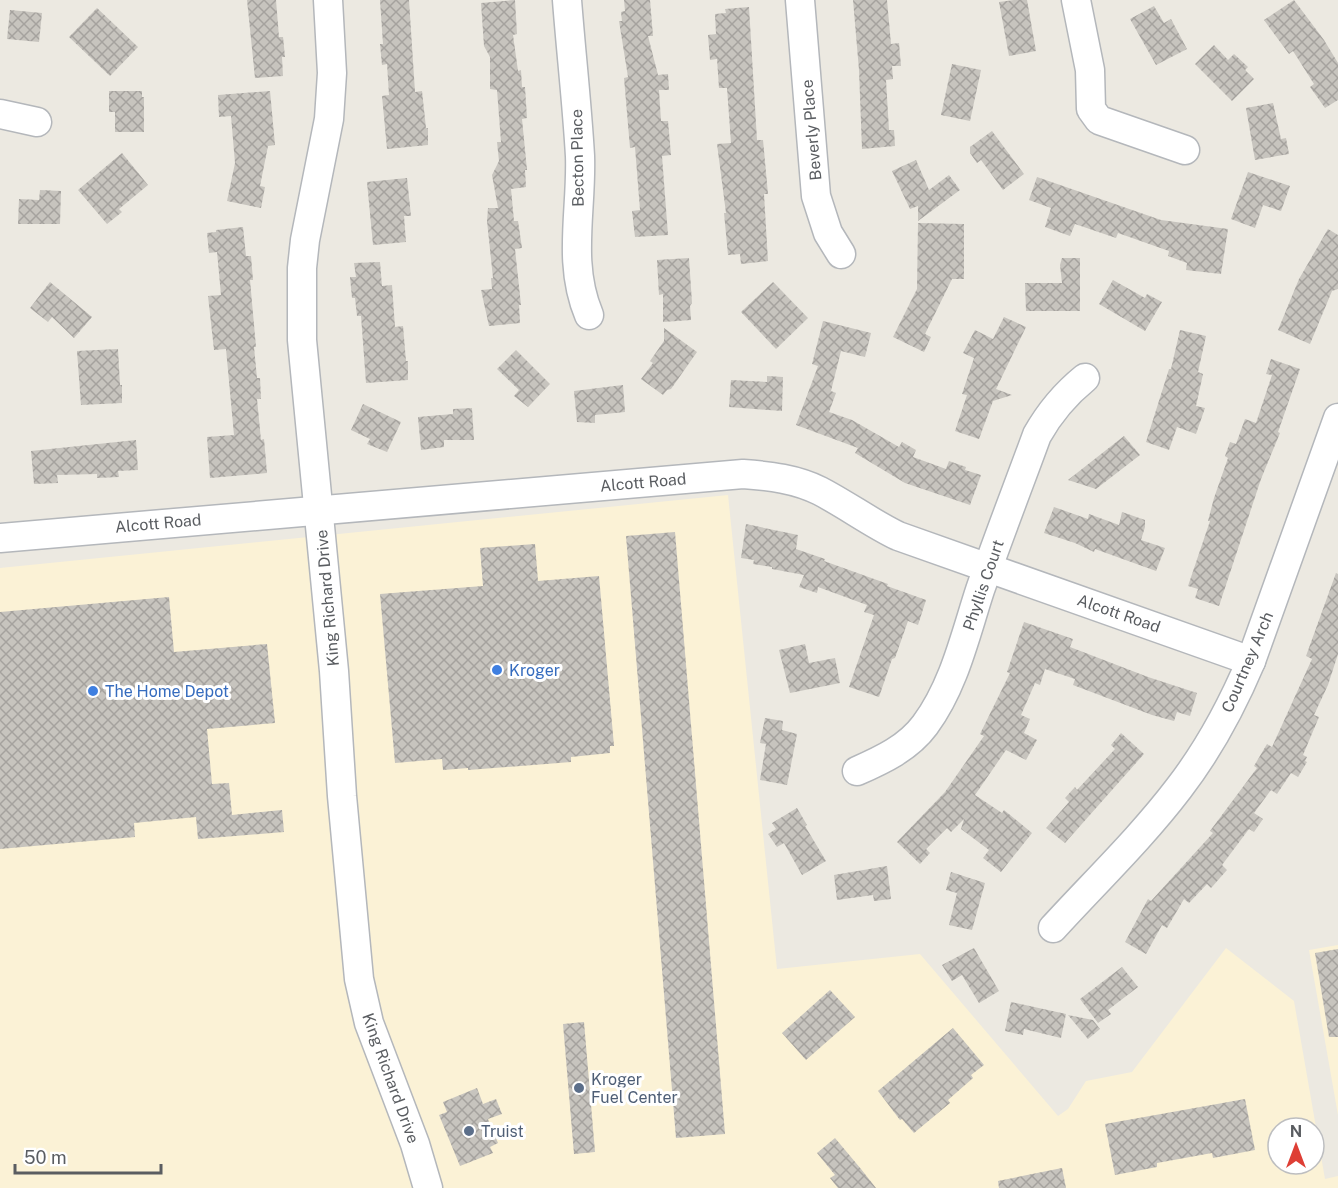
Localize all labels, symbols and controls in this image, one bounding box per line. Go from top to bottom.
street label: Beverly Place [798,79,825,181]
street label: Becton Place [567,109,588,207]
street label: Alcott Road [599,469,687,496]
street label: Alcott Road [114,510,202,537]
street label: King Richard Drive [312,529,343,667]
street label: Phyllis Court [959,537,1008,633]
street label: Alcott Road [1075,590,1163,637]
street label: Courtney Arch [1218,609,1277,715]
place label: Kroger [509,661,560,680]
marker: Kroger [490,663,504,677]
place label: The Home Depot [105,682,229,701]
marker: The Home Depot [86,684,100,698]
street label: King Richard Drive [358,1010,423,1146]
place label: Kroger Fuel Center [591,1070,678,1107]
marker: Kroger Fuel Center [572,1081,586,1095]
north arrow [1266,1116,1326,1176]
place label: Truist [481,1122,524,1141]
text: N [1290,1122,1302,1141]
marker: Truist [462,1124,476,1138]
scale bar [15,1137,160,1175]
text: 50 m [24,1147,67,1168]

